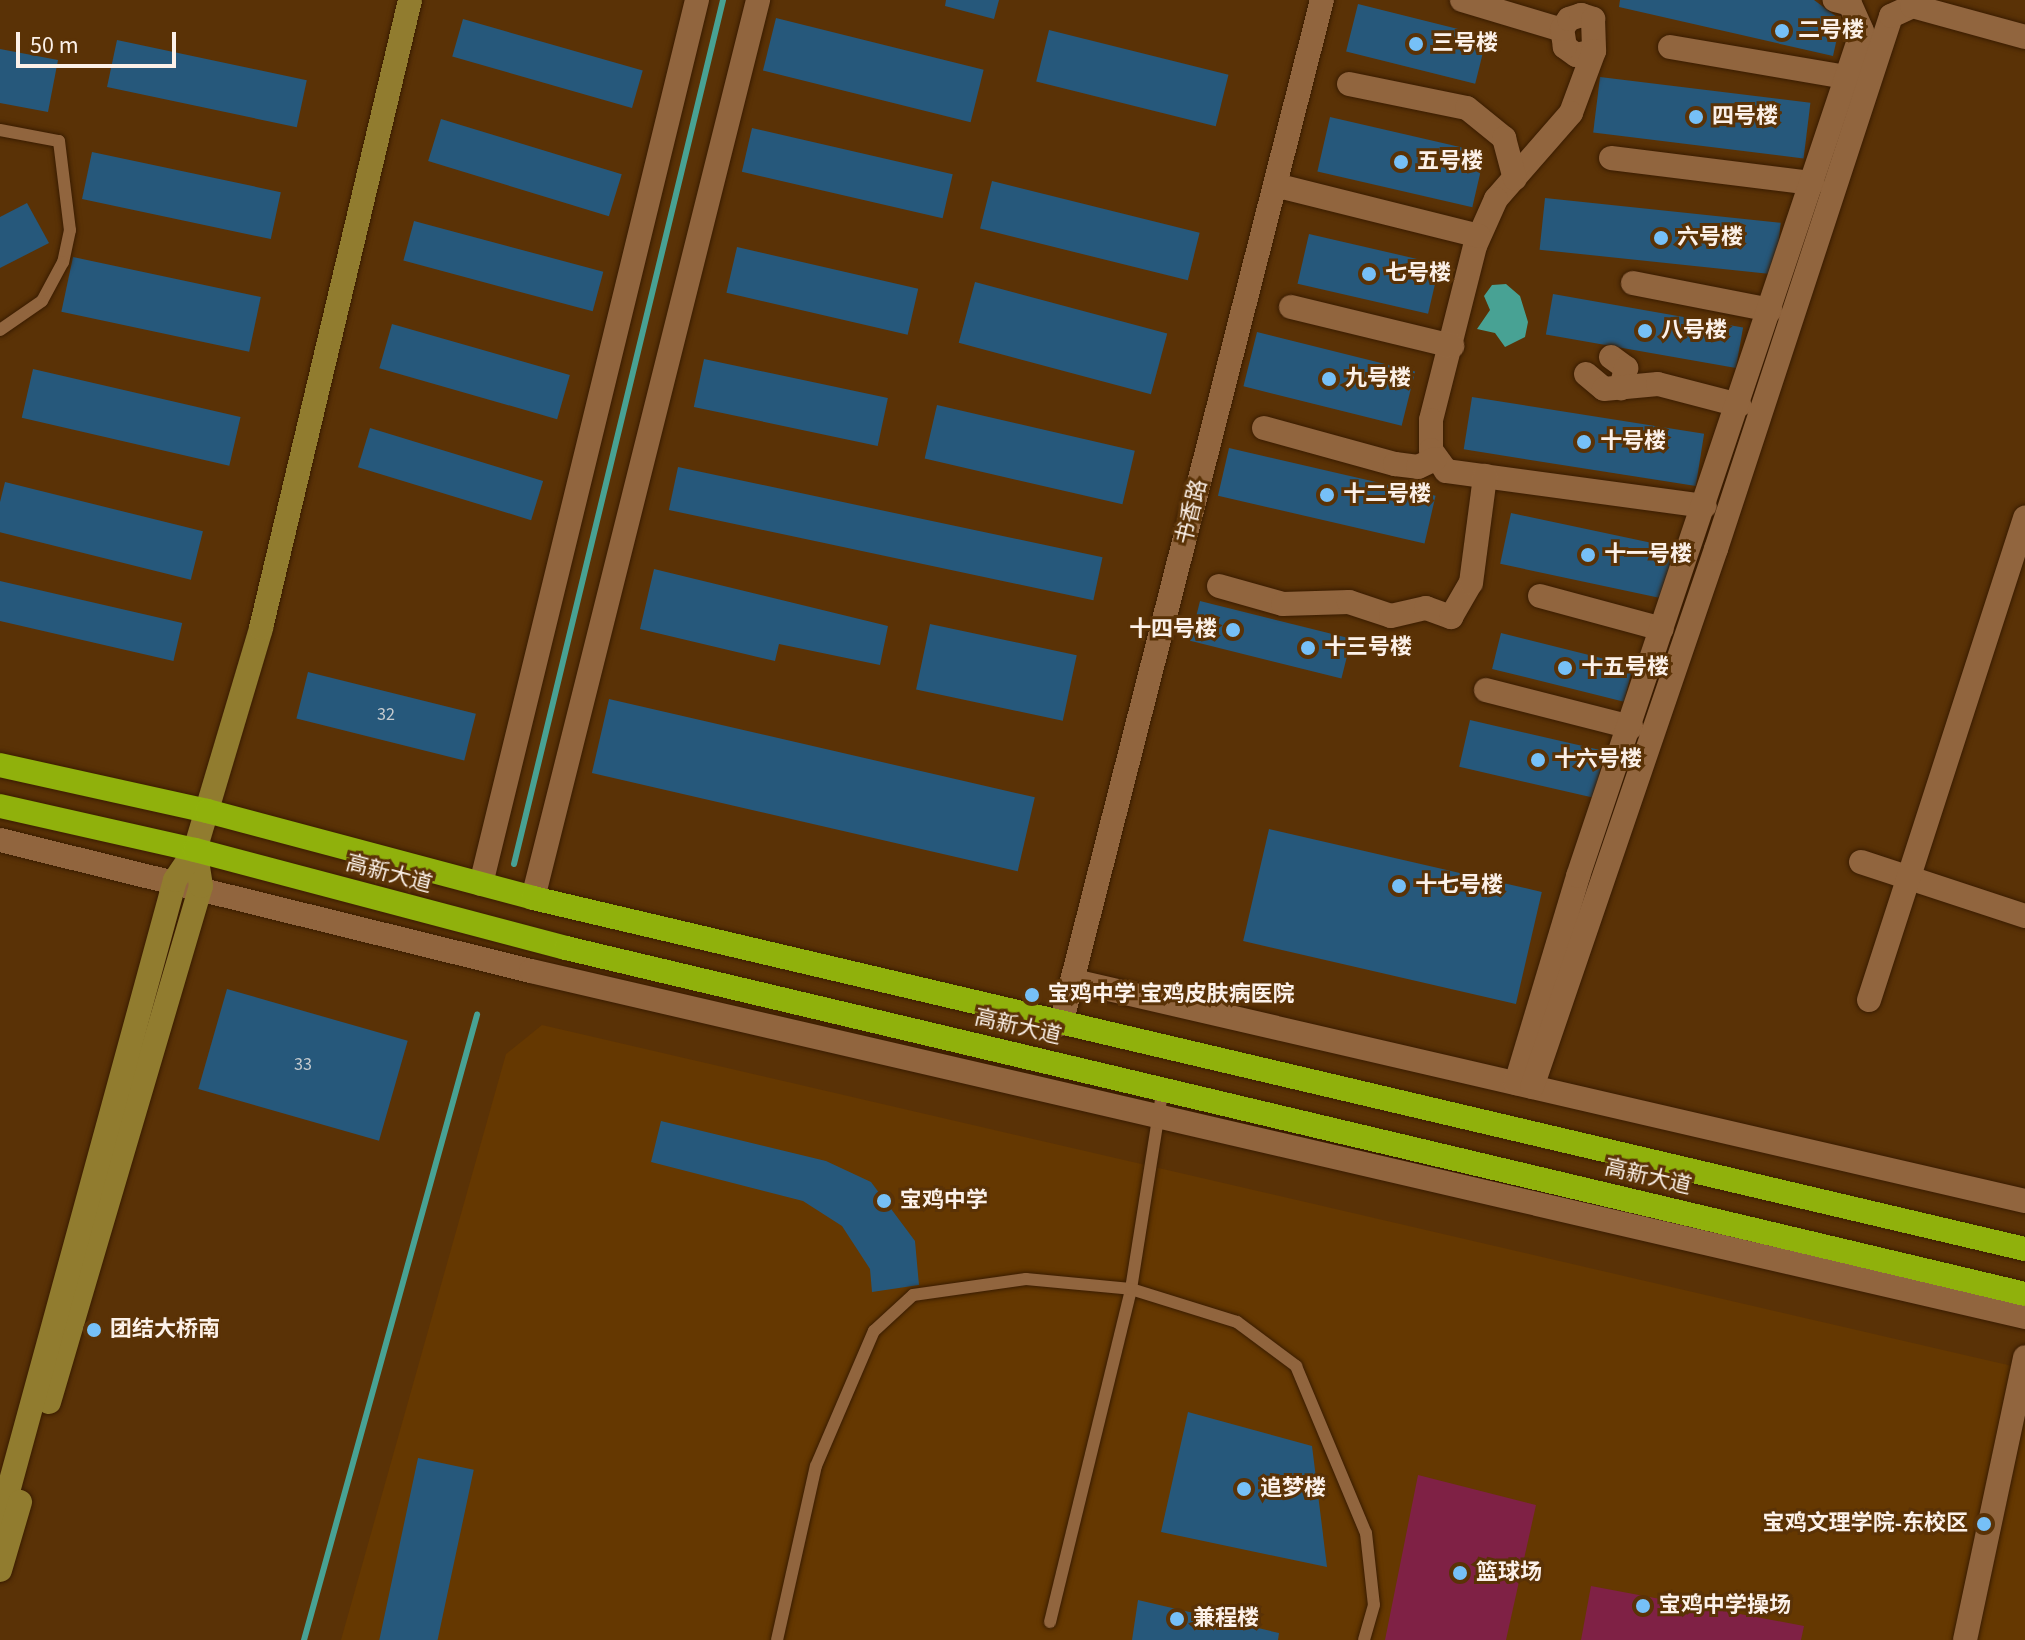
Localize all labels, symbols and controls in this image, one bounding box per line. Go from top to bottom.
scale bar [20,16,180,66]
place label: 二号楼 [1798,18,1864,44]
marker: 二号楼 [1773,22,1791,40]
text: 50 m [30,28,79,63]
place label: 三号楼 [1432,31,1498,57]
marker: 三号楼 [1407,35,1425,53]
place label: 四号楼 [1712,104,1778,130]
marker: 四号楼 [1687,108,1705,126]
place label: 五号楼 [1417,149,1483,175]
marker: 五号楼 [1392,153,1410,171]
place label: 六号楼 [1677,225,1743,251]
marker: 六号楼 [1652,229,1670,247]
place label: 七号楼 [1385,261,1451,287]
marker: 七号楼 [1360,265,1378,283]
place label: 八号楼 [1661,318,1727,344]
marker: 八号楼 [1636,322,1654,340]
place label: 九号楼 [1345,366,1411,392]
marker: 九号楼 [1320,370,1338,388]
place label: 十号楼 [1600,429,1666,455]
marker: 十号楼 [1575,433,1593,451]
street label: 书香路 [1171,477,1213,547]
place label: 十二号楼 [1343,482,1431,508]
marker: 十二号楼 [1318,486,1336,504]
place label: 十一号楼 [1604,542,1692,568]
marker: 十一号楼 [1579,546,1597,564]
place label: 十四号楼 [1129,617,1217,643]
marker: 十四号楼 [1224,621,1242,639]
place label: 十三号楼 [1324,635,1412,661]
marker: 十三号楼 [1299,639,1317,657]
place label: 十五号楼 [1581,655,1669,681]
marker: 十五号楼 [1556,659,1574,677]
house number: 32 [377,704,395,726]
place label: 十六号楼 [1554,747,1642,773]
marker: 十六号楼 [1529,751,1547,769]
street label: 高新大道 [343,850,435,898]
place label: 十七号楼 [1415,873,1503,899]
marker: 十七号楼 [1390,877,1408,895]
place label: 宝鸡中学 宝鸡皮肤病医院 [1048,982,1294,1008]
marker: 宝鸡中学 宝鸡皮肤病医院 [1023,986,1041,1004]
street label: 高新大道 [972,1004,1064,1050]
house number: 33 [294,1054,312,1076]
street label: 高新大道 [1602,1154,1694,1200]
place label: 宝鸡中学 [900,1188,988,1214]
marker: 宝鸡中学 [875,1192,893,1210]
place label: 团结大桥南 [110,1317,220,1343]
marker: 团结大桥南 [85,1321,103,1339]
place label: 追梦楼 [1260,1476,1326,1502]
marker: 追梦楼 [1235,1480,1253,1498]
place label: 宝鸡文理学院-东校区 [1763,1511,1968,1537]
marker: 宝鸡文理学院-东校区 [1975,1515,1993,1533]
place label: 篮球场 [1476,1560,1542,1586]
marker: 篮球场 [1451,1564,1469,1582]
place label: 宝鸡中学操场 [1659,1593,1791,1619]
marker: 宝鸡中学操场 [1634,1597,1652,1615]
place label: 兼程楼 [1193,1606,1259,1632]
marker: 兼程楼 [1168,1610,1186,1628]

